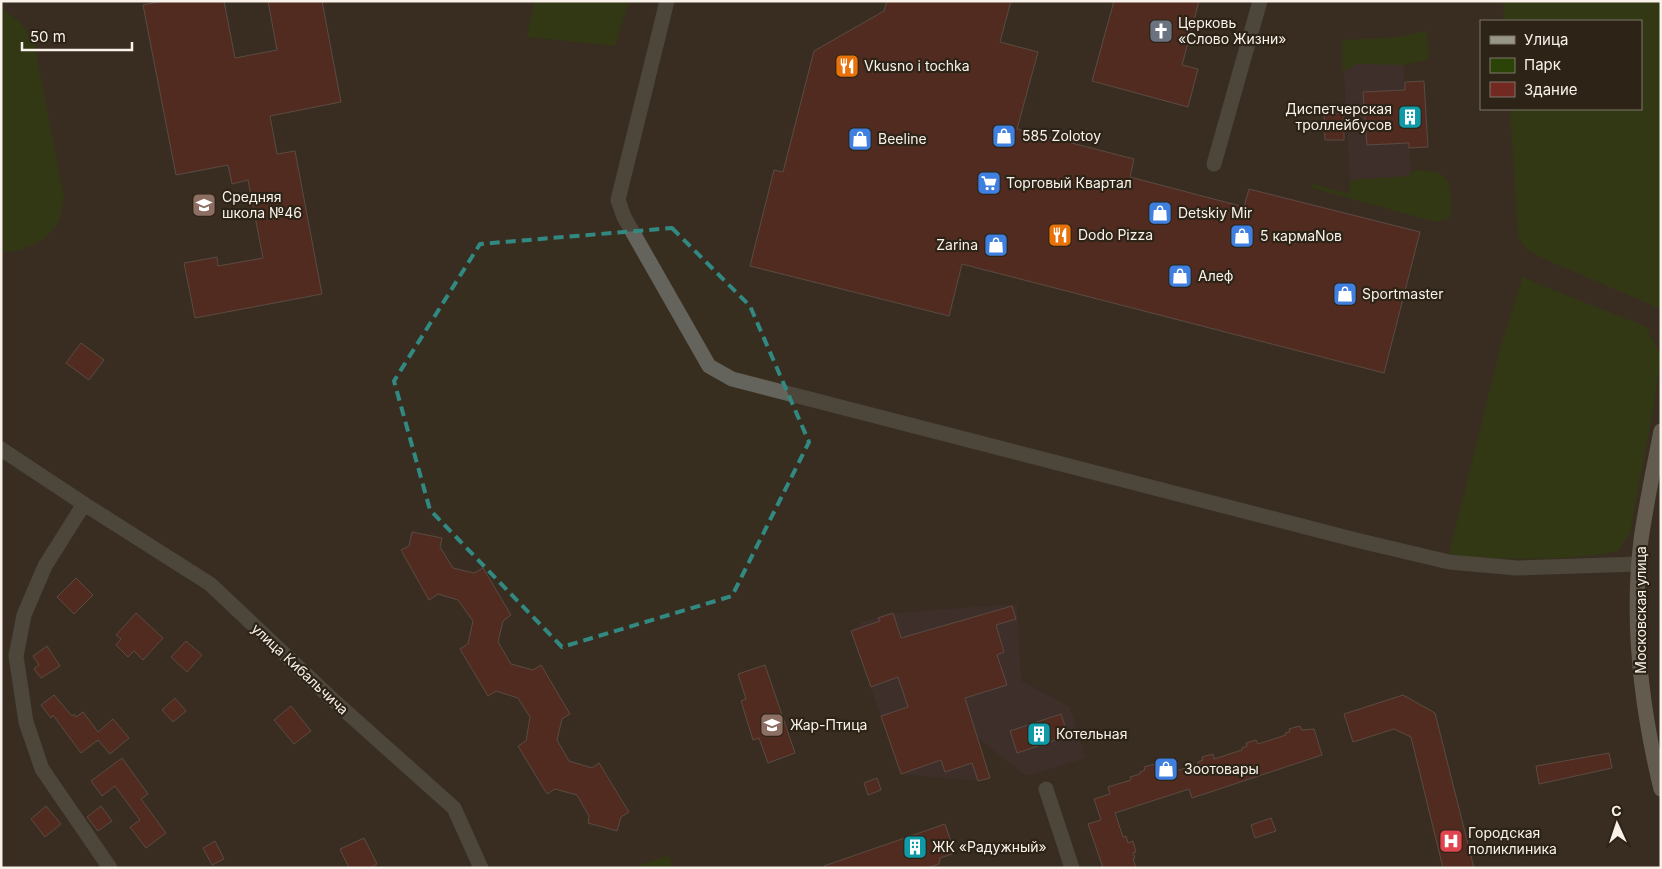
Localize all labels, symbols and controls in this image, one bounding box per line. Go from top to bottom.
place label: Церковь «Слово Жизни» [1178,14,1286,47]
church icon: Церковь «Слово Жизни» [1148,18,1174,44]
scale bar [22,20,132,52]
legend [1480,20,1642,110]
text: 50 m [30,27,66,46]
text: Улица [1524,30,1568,49]
restaurant icon: Vkusno i tochka [834,53,860,79]
text: Парк [1524,55,1561,74]
place label: Vkusno i tochka [864,57,970,74]
text: Здание [1524,80,1578,99]
place label: Диспетчерская троллейбусов [1285,100,1392,133]
building icon: Диспетчерская троллейбусов [1397,104,1423,130]
shop icon: 585 Zolotoy [991,123,1017,149]
shop icon: Beeline [847,126,873,152]
place label: 585 Zolotoy [1022,127,1101,144]
place label: Beeline [878,130,927,147]
supermarket icon: Торговый Квартал [976,170,1002,196]
place label: Торговый Квартал [1006,174,1132,191]
place label: Средняя школа №46 [222,188,302,221]
school or university icon: Средняя школа №46 [191,192,217,218]
shop icon: Detskiy Mir [1147,200,1173,226]
place label: Detskiy Mir [1178,204,1252,221]
restaurant icon: Dodo Pizza [1047,222,1073,248]
shop icon: 5 кармаNов [1229,223,1255,249]
place label: Dodo Pizza [1078,226,1153,243]
place label: 5 кармаNов [1260,227,1342,244]
shop icon: Zarina [983,232,1009,258]
place label: Zarina [936,236,978,253]
shop icon: Алеф [1167,263,1193,289]
place label: Алеф [1198,267,1234,284]
shop icon: Sportmaster [1332,281,1358,307]
place label: Sportmaster [1362,285,1443,302]
street label: Московская улица [1632,546,1649,674]
street label: улица Кибальчича [249,620,352,718]
school or university icon: Жар-Птица [759,712,785,738]
place label: Жар-Птица [790,716,867,733]
building icon: Котельная [1026,721,1052,747]
place label: Котельная [1056,725,1127,742]
shop icon: Зоотовары [1153,756,1179,782]
place label: Зоотовары [1184,760,1259,777]
north arrow [1592,799,1642,849]
text: С [1611,802,1622,819]
place label: Городская поликлиника [1468,824,1557,857]
hospital icon: Городская поликлиника [1438,828,1464,854]
building icon: ЖК «Радужный» [902,834,928,860]
place label: ЖК «Радужный» [932,838,1047,855]

